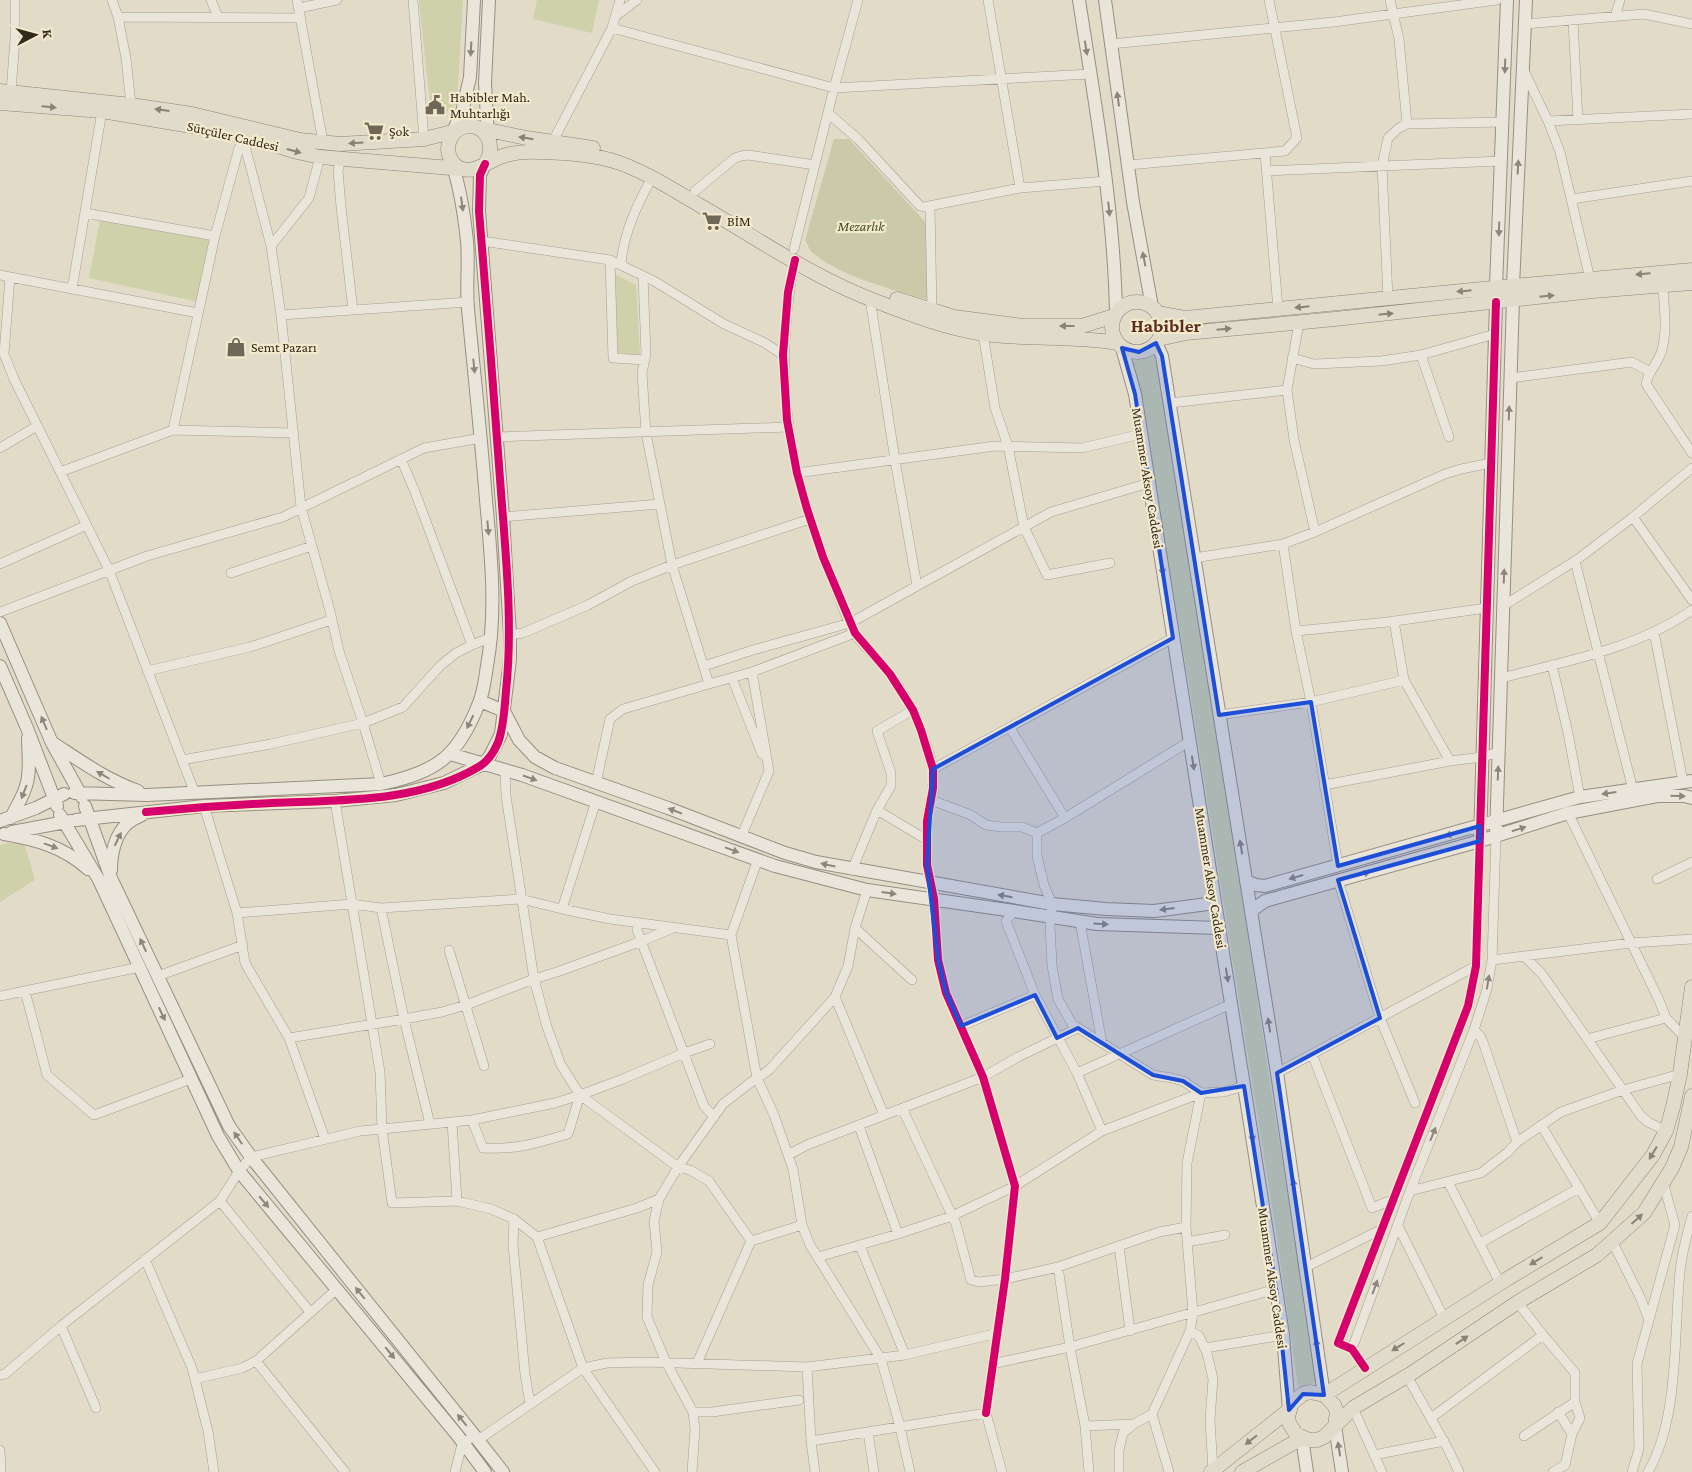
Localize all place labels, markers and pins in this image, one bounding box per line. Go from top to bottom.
place label: Habibler Mah. Muhtarlığı [450,89,530,121]
public building icon: Habibler Mah. Muhtarlığı [424,94,446,116]
supermarket icon: Şok [363,120,385,142]
place label: Şok [389,123,409,139]
supermarket icon: BİM [701,210,723,232]
place label: BİM [727,213,751,229]
shop icon: Semt Pazarı [225,336,247,358]
place label: Semt Pazarı [251,339,317,355]

